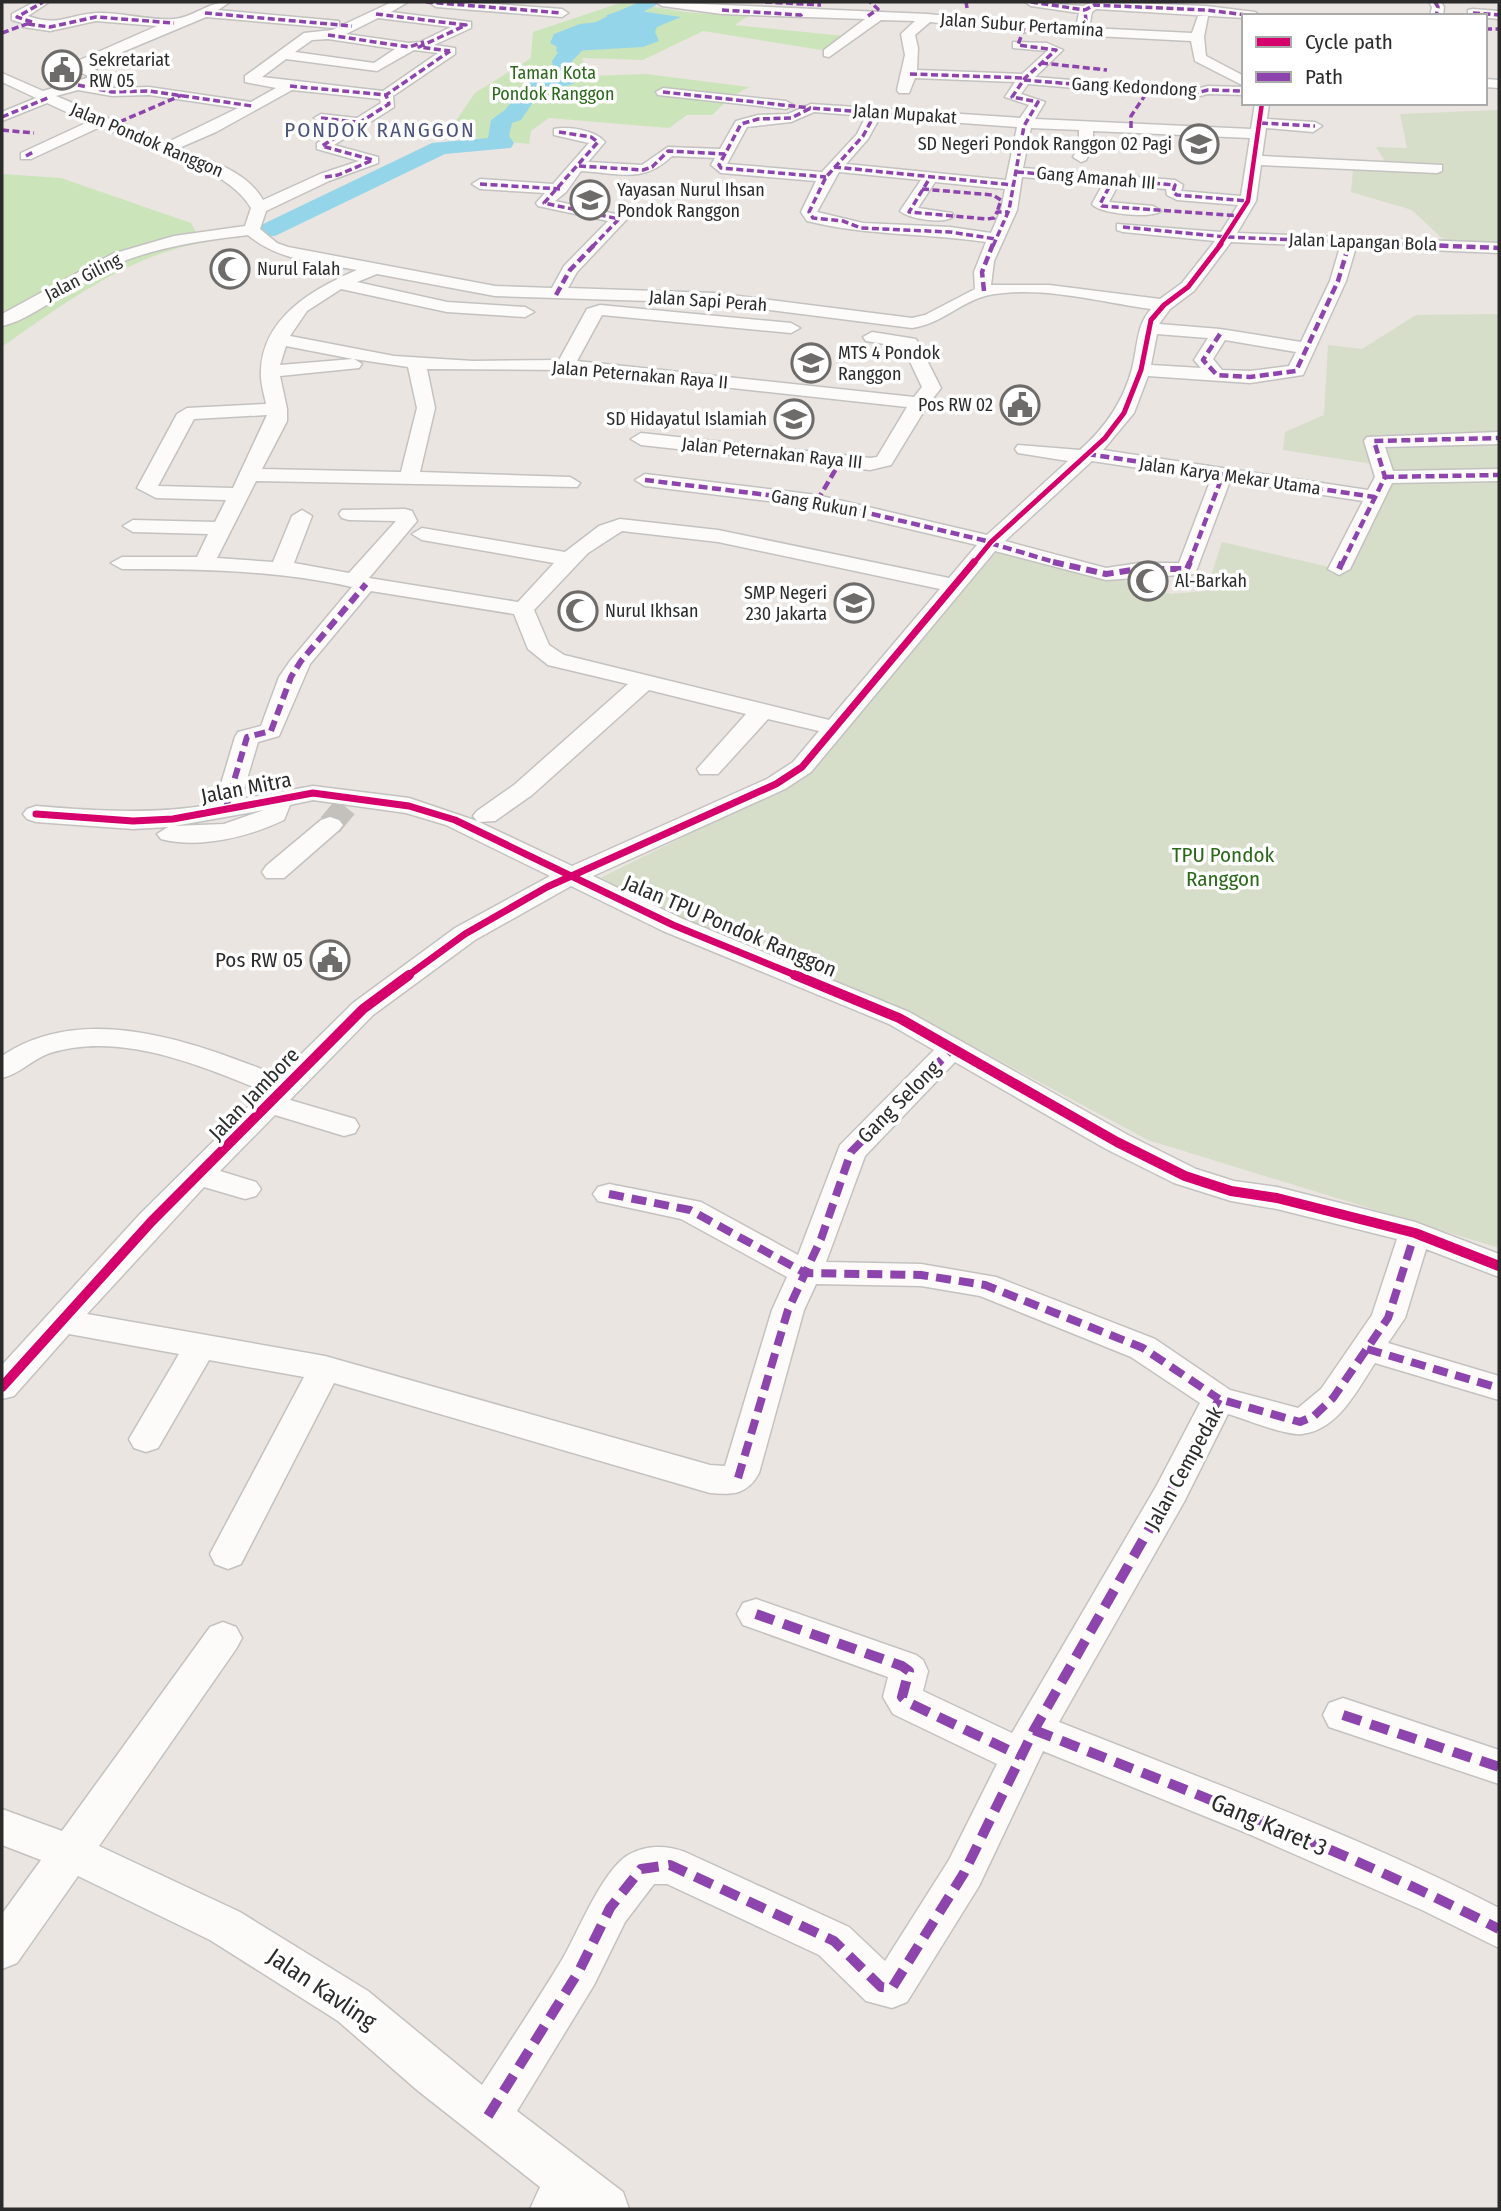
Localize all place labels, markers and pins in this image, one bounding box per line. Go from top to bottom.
public building icon: Sekretariat RW 05 [41,49,83,91]
place label: Sekretariat RW 05 [89,49,170,92]
school or university icon: SD Negeri Pondok Ranggon 02 Pagi [1178,123,1220,165]
place label: SD Negeri Pondok Ranggon 02 Pagi [918,133,1172,155]
school or university icon: Yayasan Nurul Ihsan Pondok Ranggon [569,179,611,221]
place label: Yayasan Nurul Ihsan Pondok Ranggon [617,179,765,222]
mosque icon: Nurul Falah [209,248,251,290]
place label: Nurul Falah [257,258,340,280]
school or university icon: MTS 4 Pondok Ranggon [790,342,832,384]
place label: MTS 4 Pondok Ranggon [838,342,941,385]
public building icon: Pos RW 02 [999,384,1041,426]
place label: Pos RW 02 [918,394,993,416]
school or university icon: SD Hidayatul Islamiah [773,398,815,440]
place label: SD Hidayatul Islamiah [606,408,767,430]
mosque icon: Al-Barkah [1127,560,1169,602]
place label: Al-Barkah [1175,570,1247,592]
place label: SMP Negeri 230 Jakarta [744,582,827,625]
school or university icon: SMP Negeri 230 Jakarta [833,582,875,624]
mosque icon: Nurul Ikhsan [557,590,599,632]
place label: Nurul Ikhsan [605,600,698,622]
public building icon: Pos RW 05 [309,939,351,981]
place label: Pos RW 05 [215,947,303,973]

